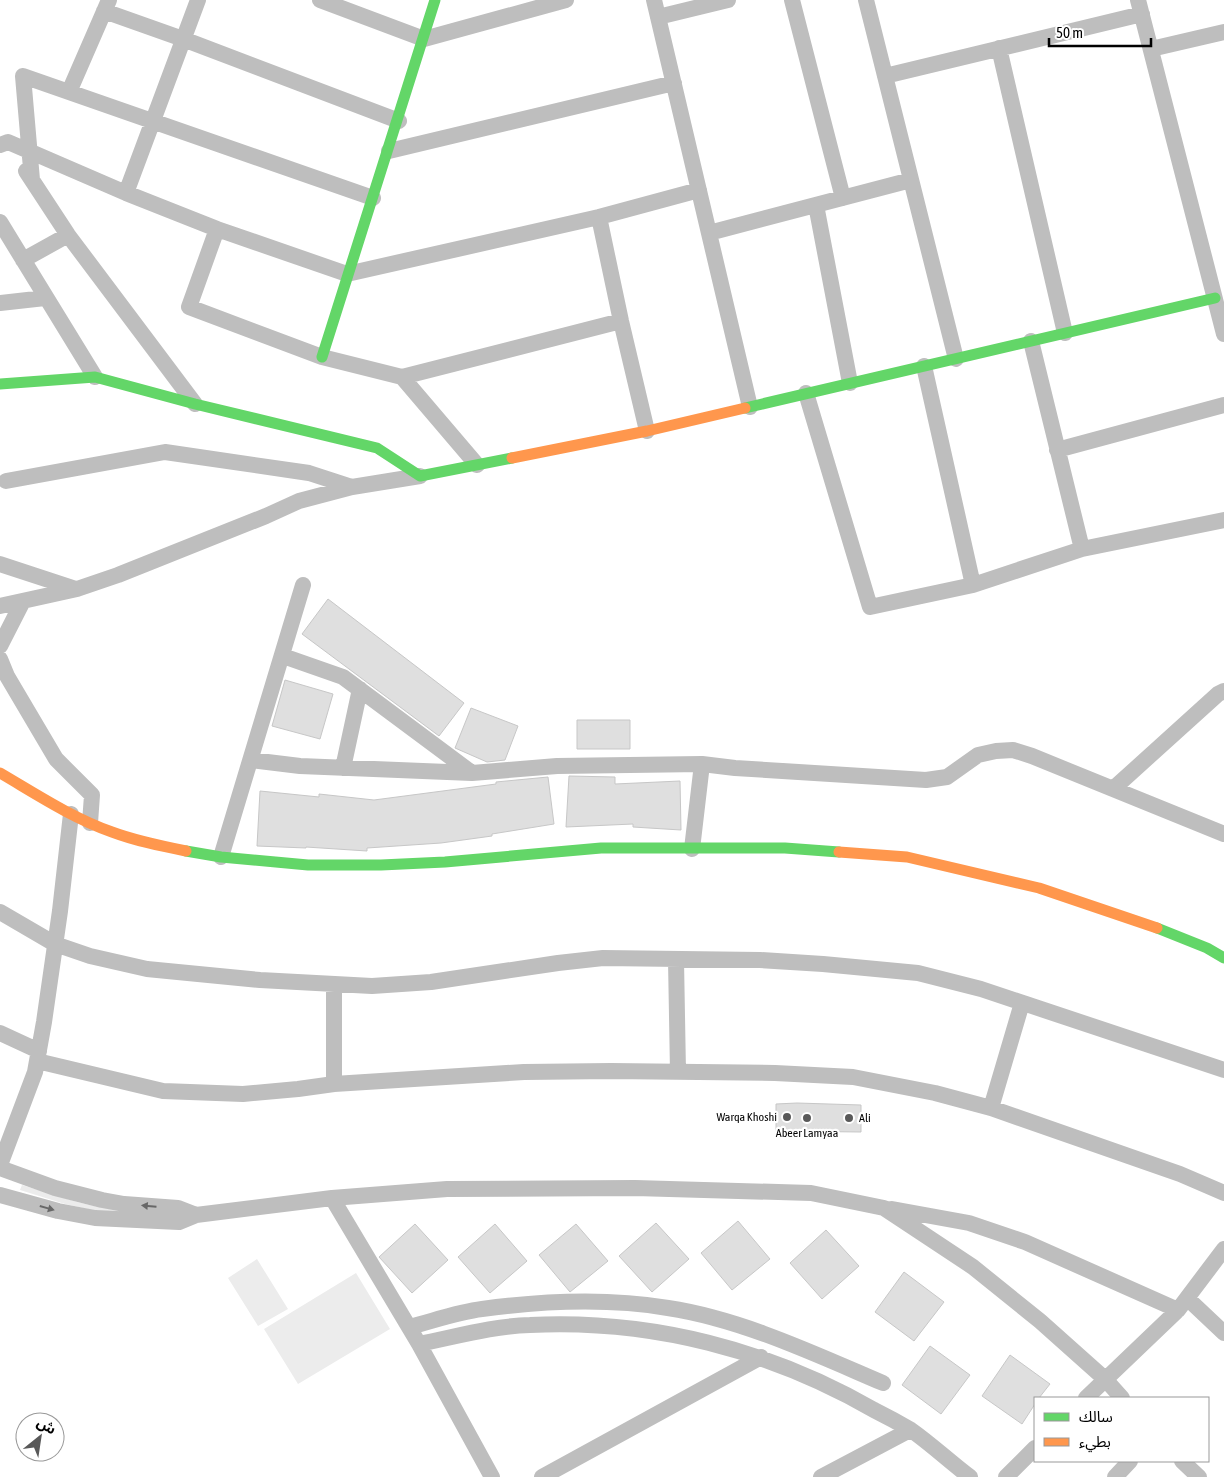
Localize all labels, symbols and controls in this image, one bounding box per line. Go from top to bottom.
scale bar [1049,15,1152,47]
text: 50 m [1056,24,1083,41]
place label: Warqa Khoshi [716,1110,777,1124]
marker: Warqa Khoshi [781,1111,793,1123]
place label: Ali [859,1111,871,1125]
marker: Abeer Lamyaa [801,1112,813,1124]
marker: Ali [843,1112,855,1124]
place label: Abeer Lamyaa [776,1126,838,1140]
one-way arrow [140,1201,156,1209]
one-way arrow [39,1204,55,1212]
legend [1034,1397,1209,1462]
text: سالك [1079,1408,1113,1425]
north arrow [15,1412,65,1462]
text: ش [34,1414,59,1437]
text: بطيء [1079,1433,1111,1453]

